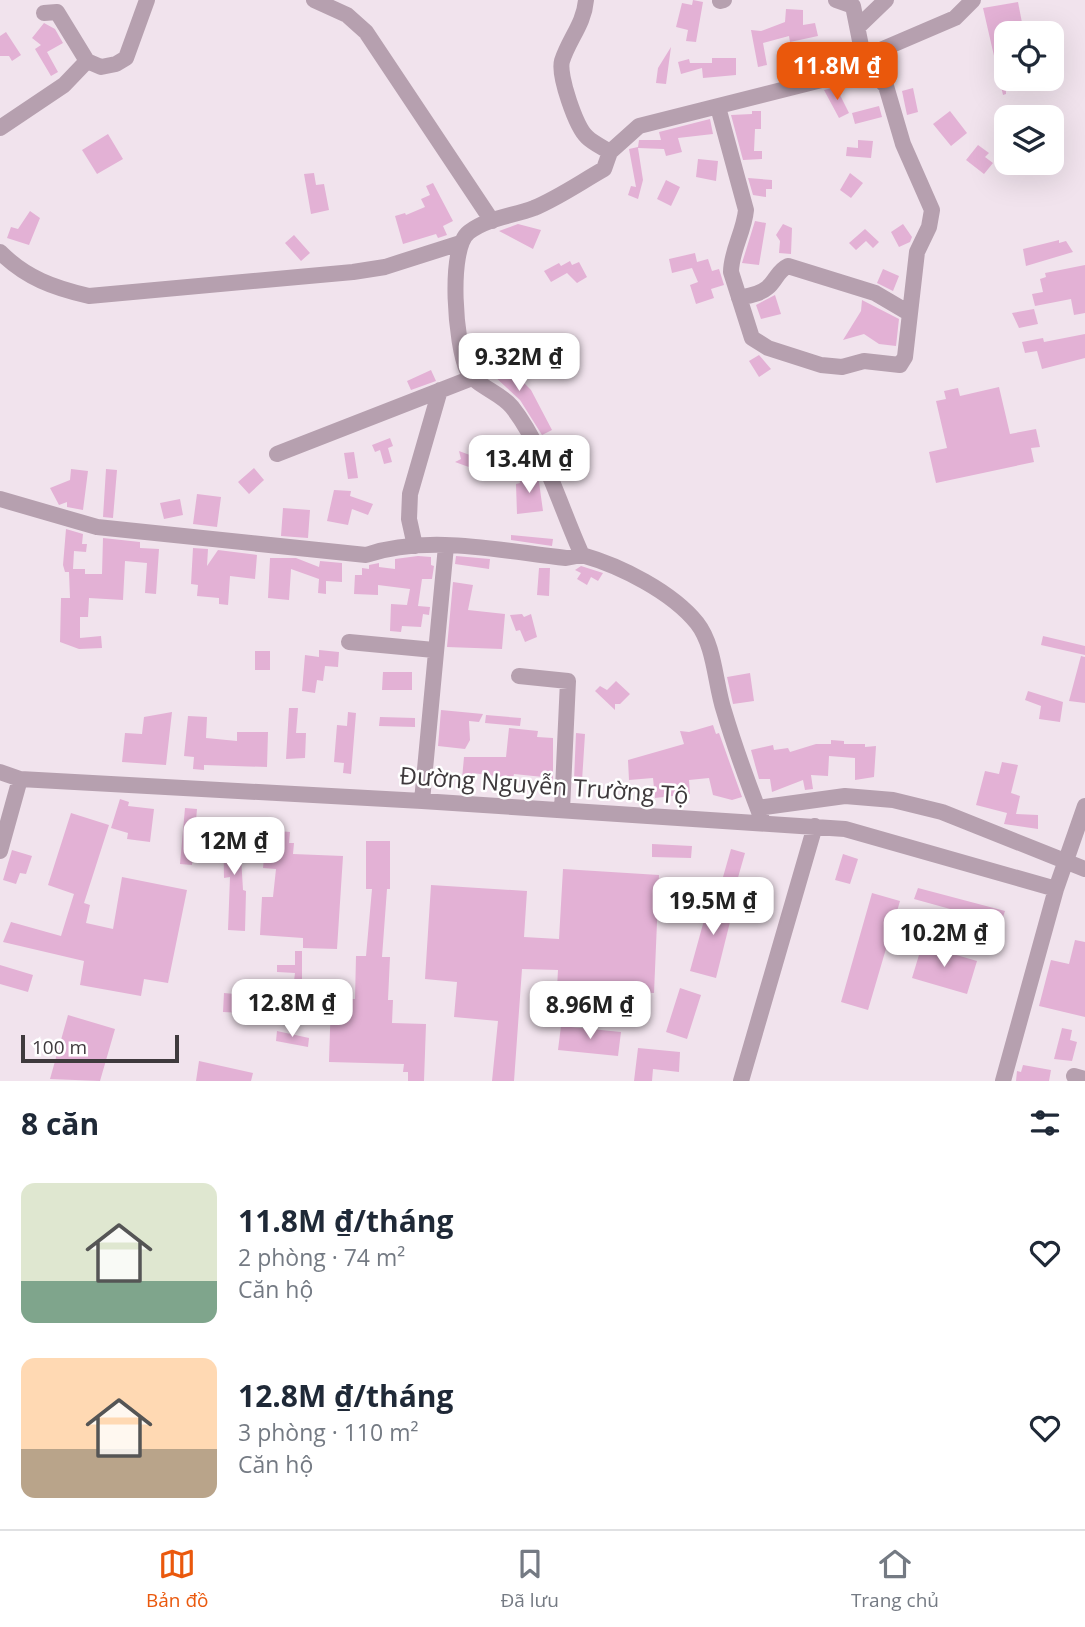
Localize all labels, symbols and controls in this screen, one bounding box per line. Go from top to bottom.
map controls [994,21,1064,175]
button: locate [994,21,1064,91]
pin: 11.8M ₫ [772,42,902,102]
text: 11.8M ₫ [793,49,881,81]
button: layers [994,105,1064,175]
pin: 9.32M ₫ [454,334,584,393]
text: 9.32M ₫ [475,340,563,372]
pin: 13.4M ₫ [464,435,594,495]
text: 13.4M ₫ [485,442,573,474]
street label: Đường Nguyễn Trường Tộ [399,758,690,811]
pin: 12M ₫ [185,818,283,877]
text: 12M ₫ [200,824,268,856]
pin: 19.5M ₫ [648,878,778,937]
text: 19.5M ₫ [669,884,757,916]
pin: 10.2M ₫ [879,909,1009,969]
text: 10.2M ₫ [900,916,988,948]
pin: 12.8M ₫ [227,979,357,1039]
pin: 8.96M ₫ [525,982,655,1041]
text: 12.8M ₫ [248,986,336,1018]
text: 8.96M ₫ [546,988,634,1020]
scale bar [21,1032,178,1064]
text: 100 m [32,1034,87,1060]
text: 8 căn [21,1103,99,1144]
icon: filters [1026,1104,1064,1142]
text: 11.8M ₫/tháng [238,1200,453,1241]
icon: home [77,1211,161,1295]
icon: heart [1026,1234,1064,1272]
text: 2 phòng · 74 m² [238,1241,405,1273]
text: Căn hộ [238,1273,313,1305]
text: 12.8M ₫/tháng [238,1375,453,1416]
icon: home [77,1386,161,1470]
icon: heart [1026,1409,1064,1447]
text: 3 phòng · 110 m² [238,1416,418,1448]
text: Căn hộ [238,1448,313,1480]
tab: Bản đồ [146,1545,209,1613]
tab: Đã lưu [501,1545,559,1613]
tab: Trang chủ [851,1545,939,1613]

